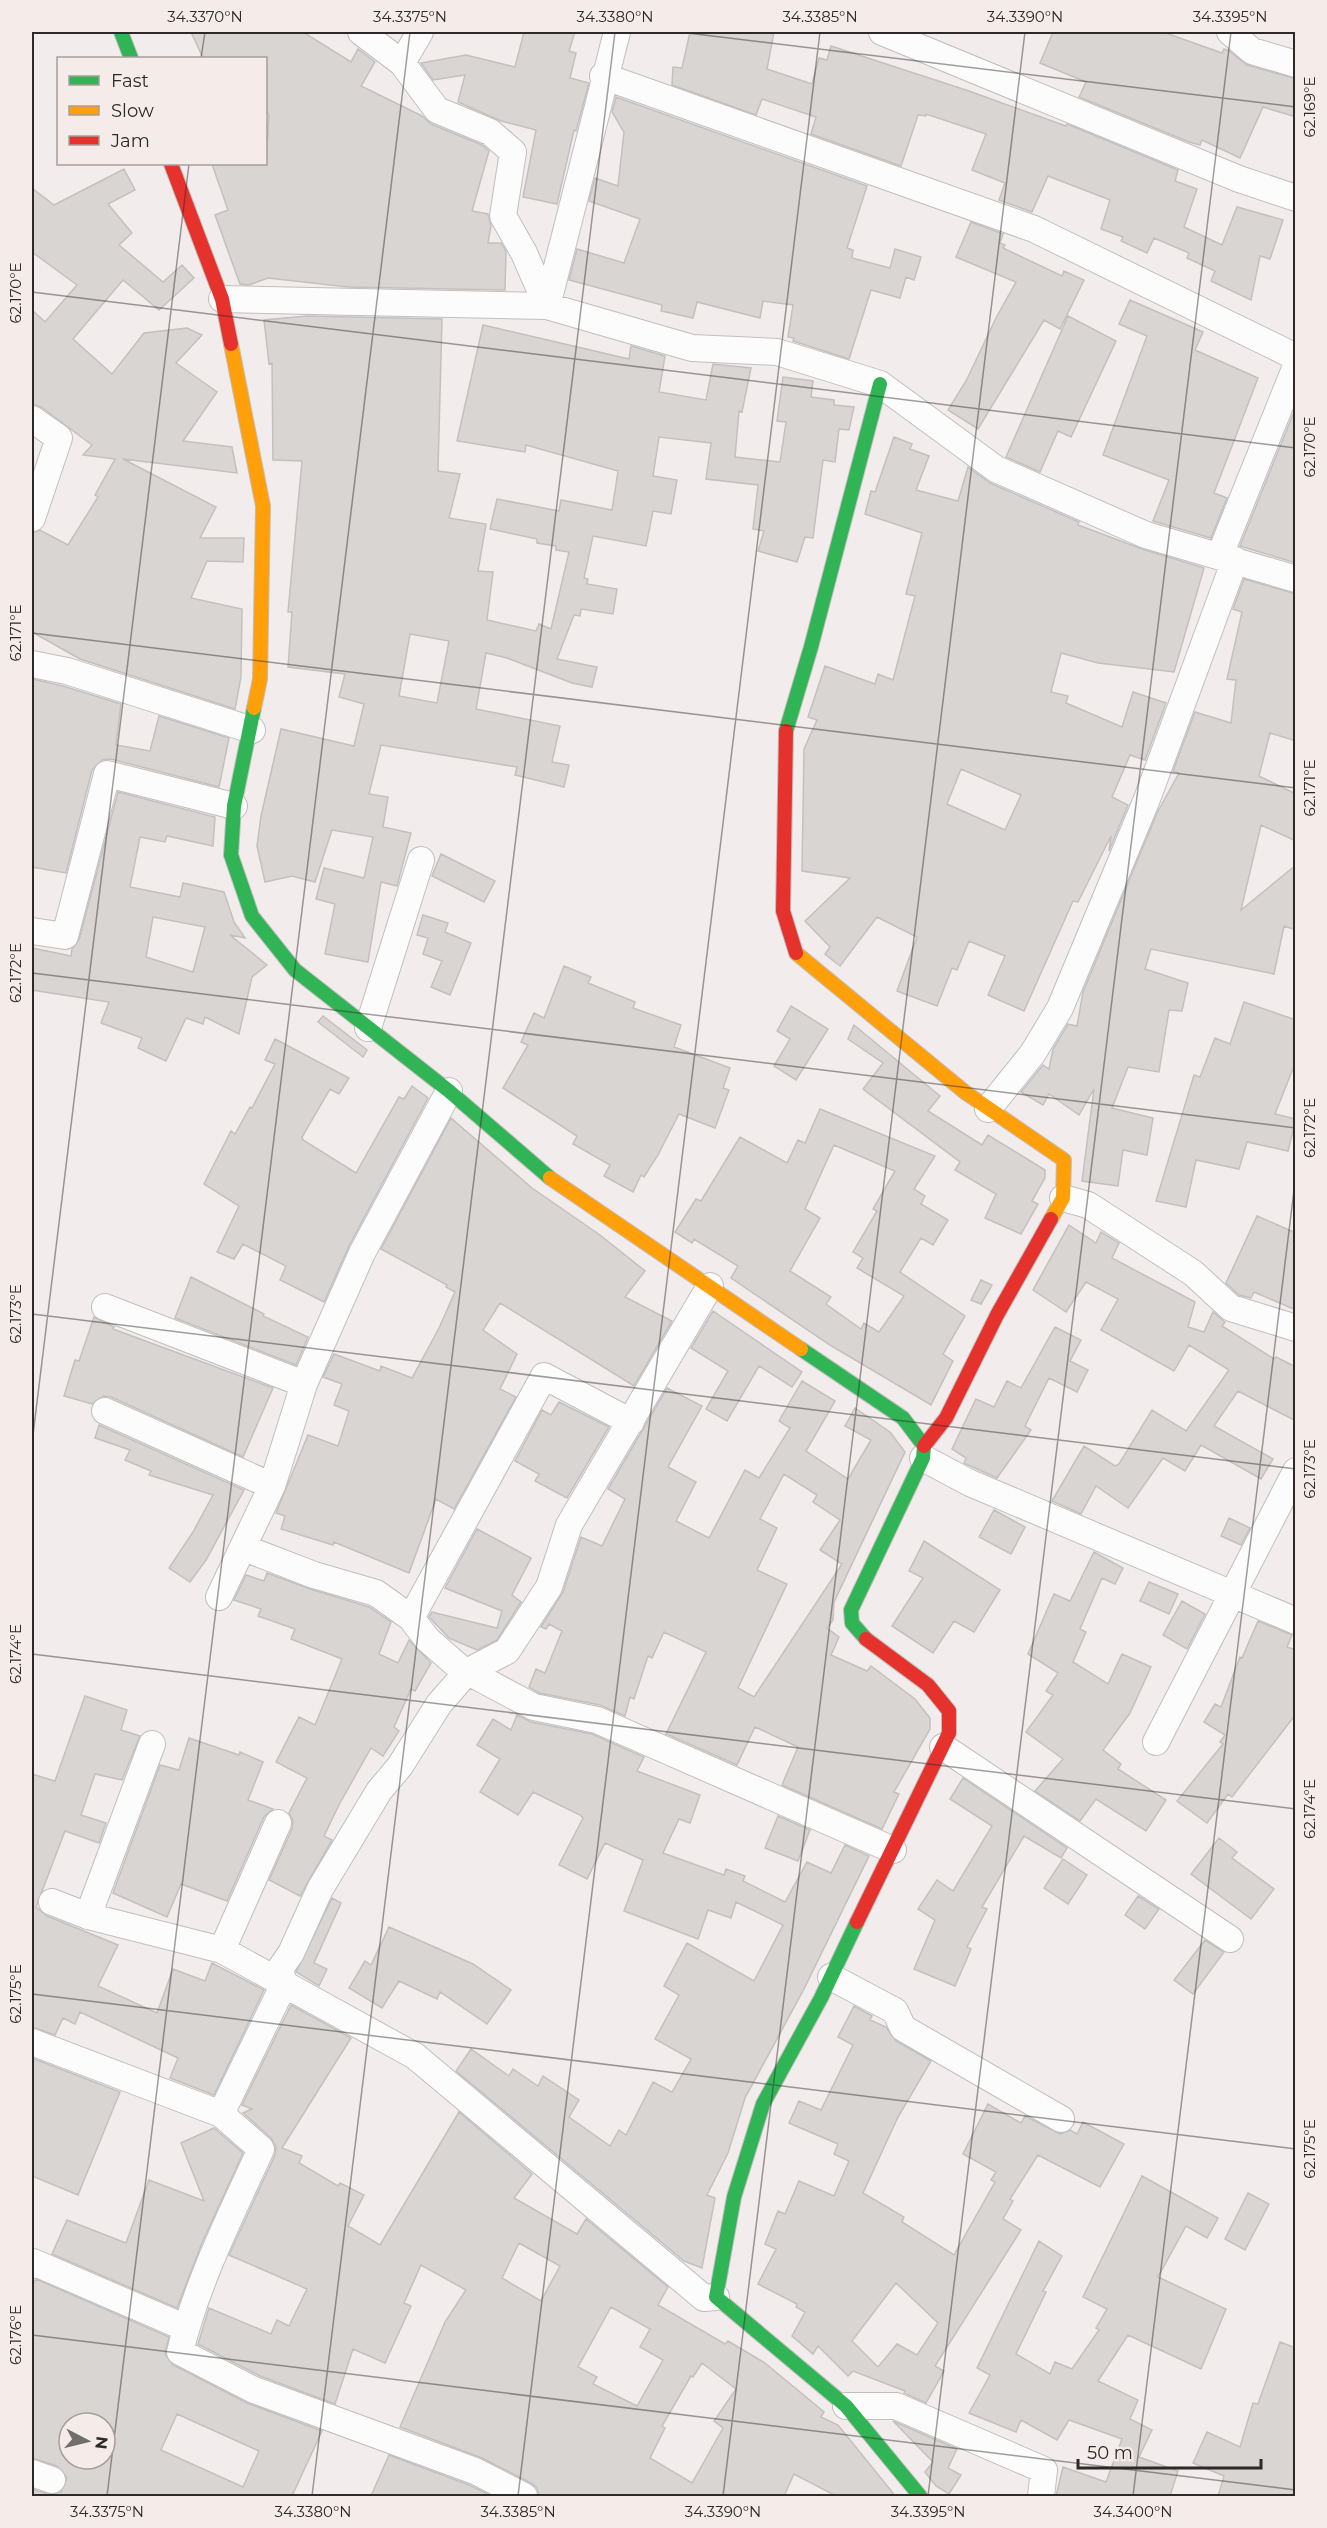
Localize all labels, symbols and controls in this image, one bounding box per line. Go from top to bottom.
text: 34.3370°N [167,7,243,26]
text: 34.3375°N [373,7,447,26]
text: 34.3380°N [577,7,653,26]
text: 34.3385°N [782,7,858,26]
text: 34.3390°N [987,7,1063,26]
text: 34.3395°N [1193,7,1267,26]
legend [57,57,267,165]
text: Fast [111,70,149,92]
text: 62.169°E [1300,77,1319,137]
text: Slow [111,100,154,122]
text: Jam [110,130,150,152]
text: 62.170°E [6,262,25,324]
text: 62.170°E [1300,416,1319,478]
text: 62.171°E [6,605,25,661]
text: 62.171°E [1300,760,1319,816]
text: 62.172°E [6,943,25,1003]
text: 62.172°E [1300,1098,1319,1158]
text: 62.173°E [6,1284,25,1344]
text: 62.173°E [1300,1439,1319,1499]
text: 62.174°E [6,1624,25,1684]
text: 62.174°E [1300,1779,1319,1839]
text: 62.175°E [6,1964,25,2024]
text: 62.175°E [1300,2119,1319,2179]
text: 62.176°E [6,2305,25,2365]
north arrow [57,2411,117,2471]
scale bar [1078,2432,1261,2470]
text: N [91,2435,112,2450]
text: 50 m [1087,2442,1133,2464]
text: 34.3375°N [70,2502,144,2521]
text: 34.3380°N [275,2502,351,2521]
text: 34.3385°N [480,2502,556,2521]
text: 34.3390°N [685,2502,761,2521]
text: 34.3395°N [891,2502,965,2521]
text: 34.3400°N [1094,2502,1172,2521]

